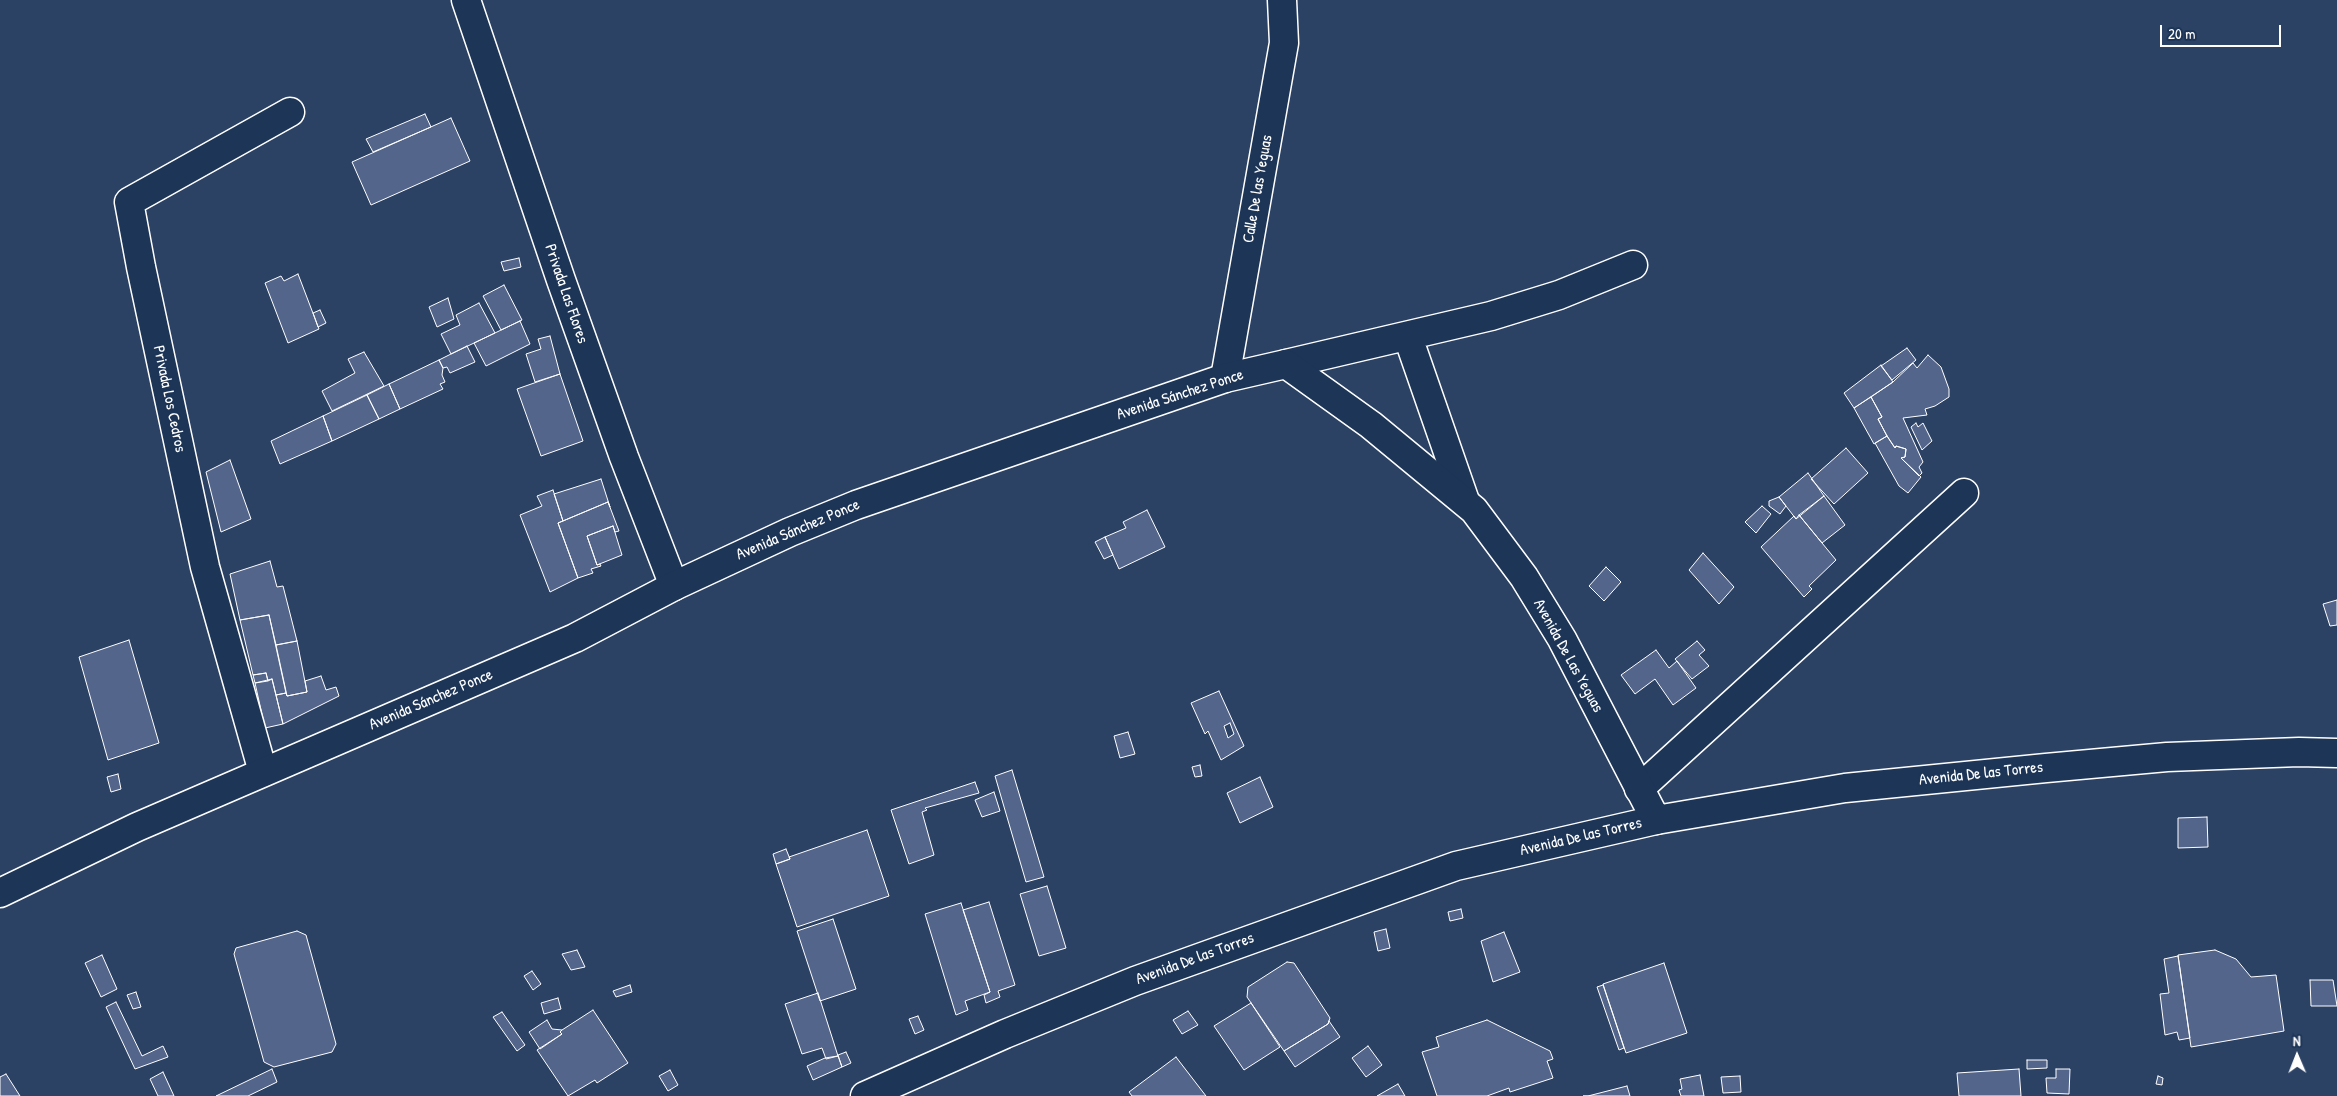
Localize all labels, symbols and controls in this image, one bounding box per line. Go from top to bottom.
scale bar [2162,15,2283,47]
text: 20 m [2168,23,2195,44]
street label: Calle De las Yeguas [1239,133,1277,245]
street label: Privada Las Flores [540,242,592,346]
street label: Privada Los Cedros [148,344,190,454]
street label: Avenida Sánchez Ponce [1114,365,1246,425]
street label: Avenida Sánchez Ponce [733,495,863,565]
street label: Avenida De Las Yeguas [1529,596,1607,716]
street label: Avenida Sánchez Ponce [366,665,496,735]
street label: Avenida De las Torres [1918,758,2044,790]
street label: Avenida De las Torres [1518,814,1644,860]
street label: Avenida De las Torres [1133,929,1257,989]
north arrow [2272,1031,2322,1081]
text: N [2293,1031,2301,1050]

